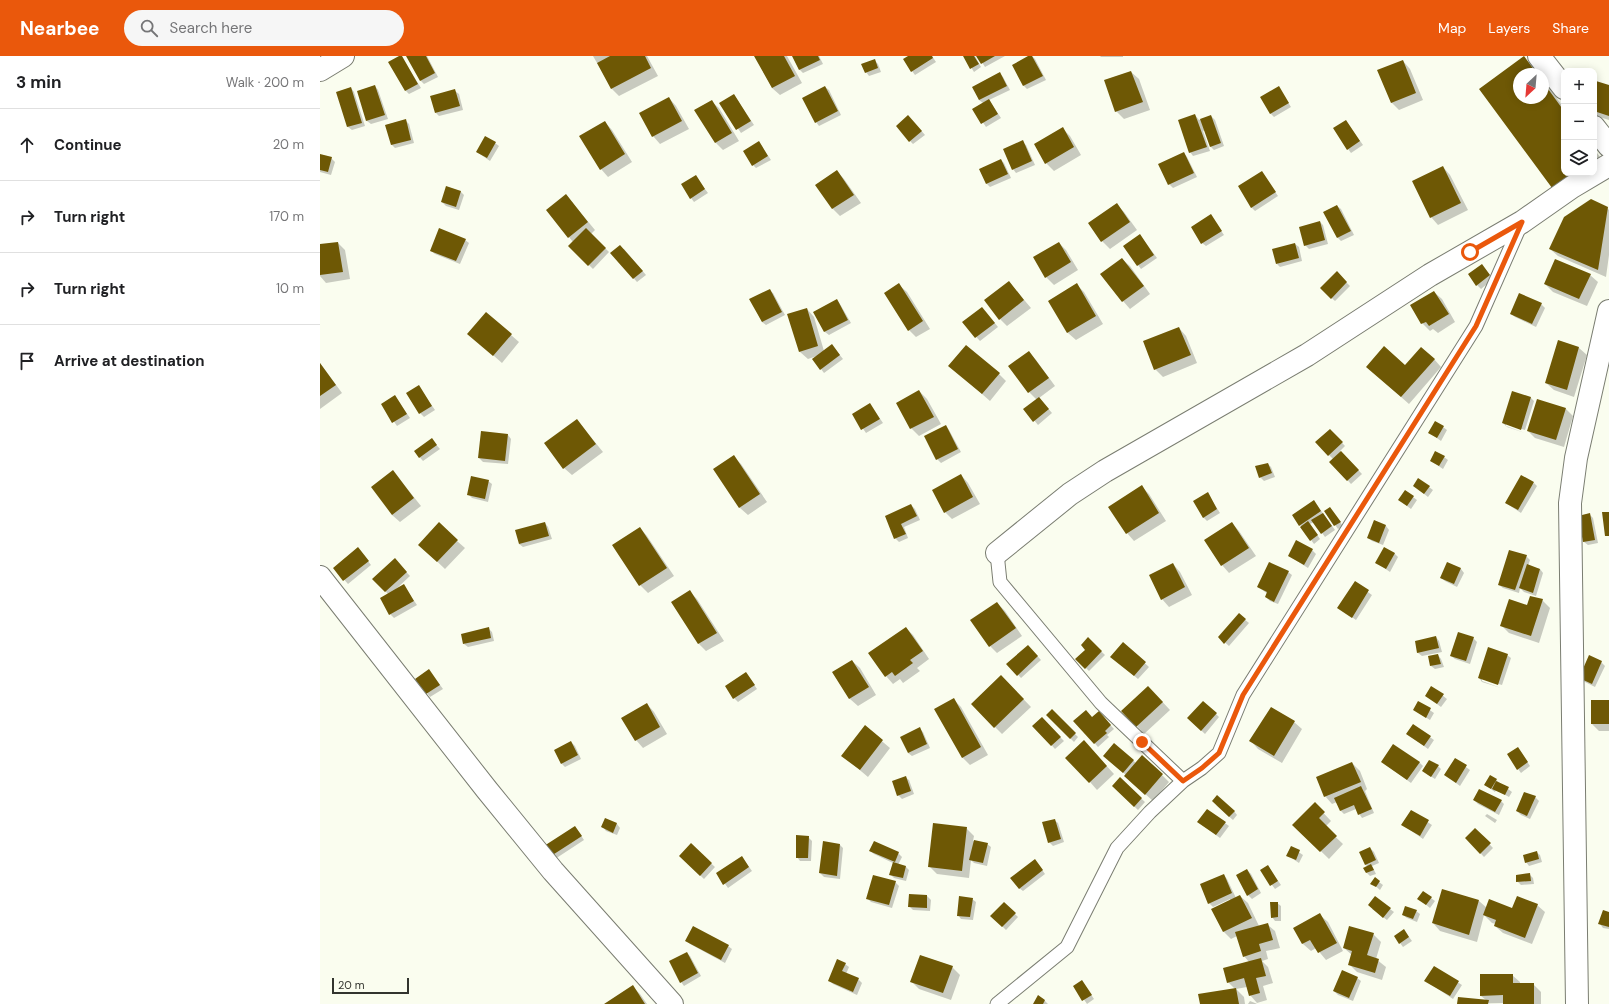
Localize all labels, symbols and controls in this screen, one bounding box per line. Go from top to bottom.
search box [124,10,404,46]
text: Nearbee [20,16,100,41]
icon: search [138,17,160,39]
text: Search here [170,18,252,38]
text: Map [1438,19,1466,37]
text: Layers [1488,19,1530,37]
text: Share [1552,19,1589,37]
north arrow [1513,68,1549,104]
map controls [1561,68,1597,176]
button: + [1561,68,1597,104]
text: 3 min [16,71,61,93]
text: Walk · 200 m [226,74,304,91]
button: − [1561,104,1597,140]
icon: ahead [16,134,38,156]
text: Continue [54,135,122,155]
text: 20 m [273,136,304,153]
button: layers [1561,140,1597,176]
icon: right [16,206,38,228]
text: Turn right [54,207,125,227]
text: 170 m [269,208,304,225]
route start [1461,243,1479,261]
icon: right [16,278,38,300]
text: Turn right [54,279,125,299]
text: 10 m [276,280,304,297]
icon: arrive [16,350,38,372]
text: Arrive at destination [54,351,205,371]
route end [1133,733,1151,751]
scale bar [332,976,409,995]
text: 20 m [338,978,364,992]

